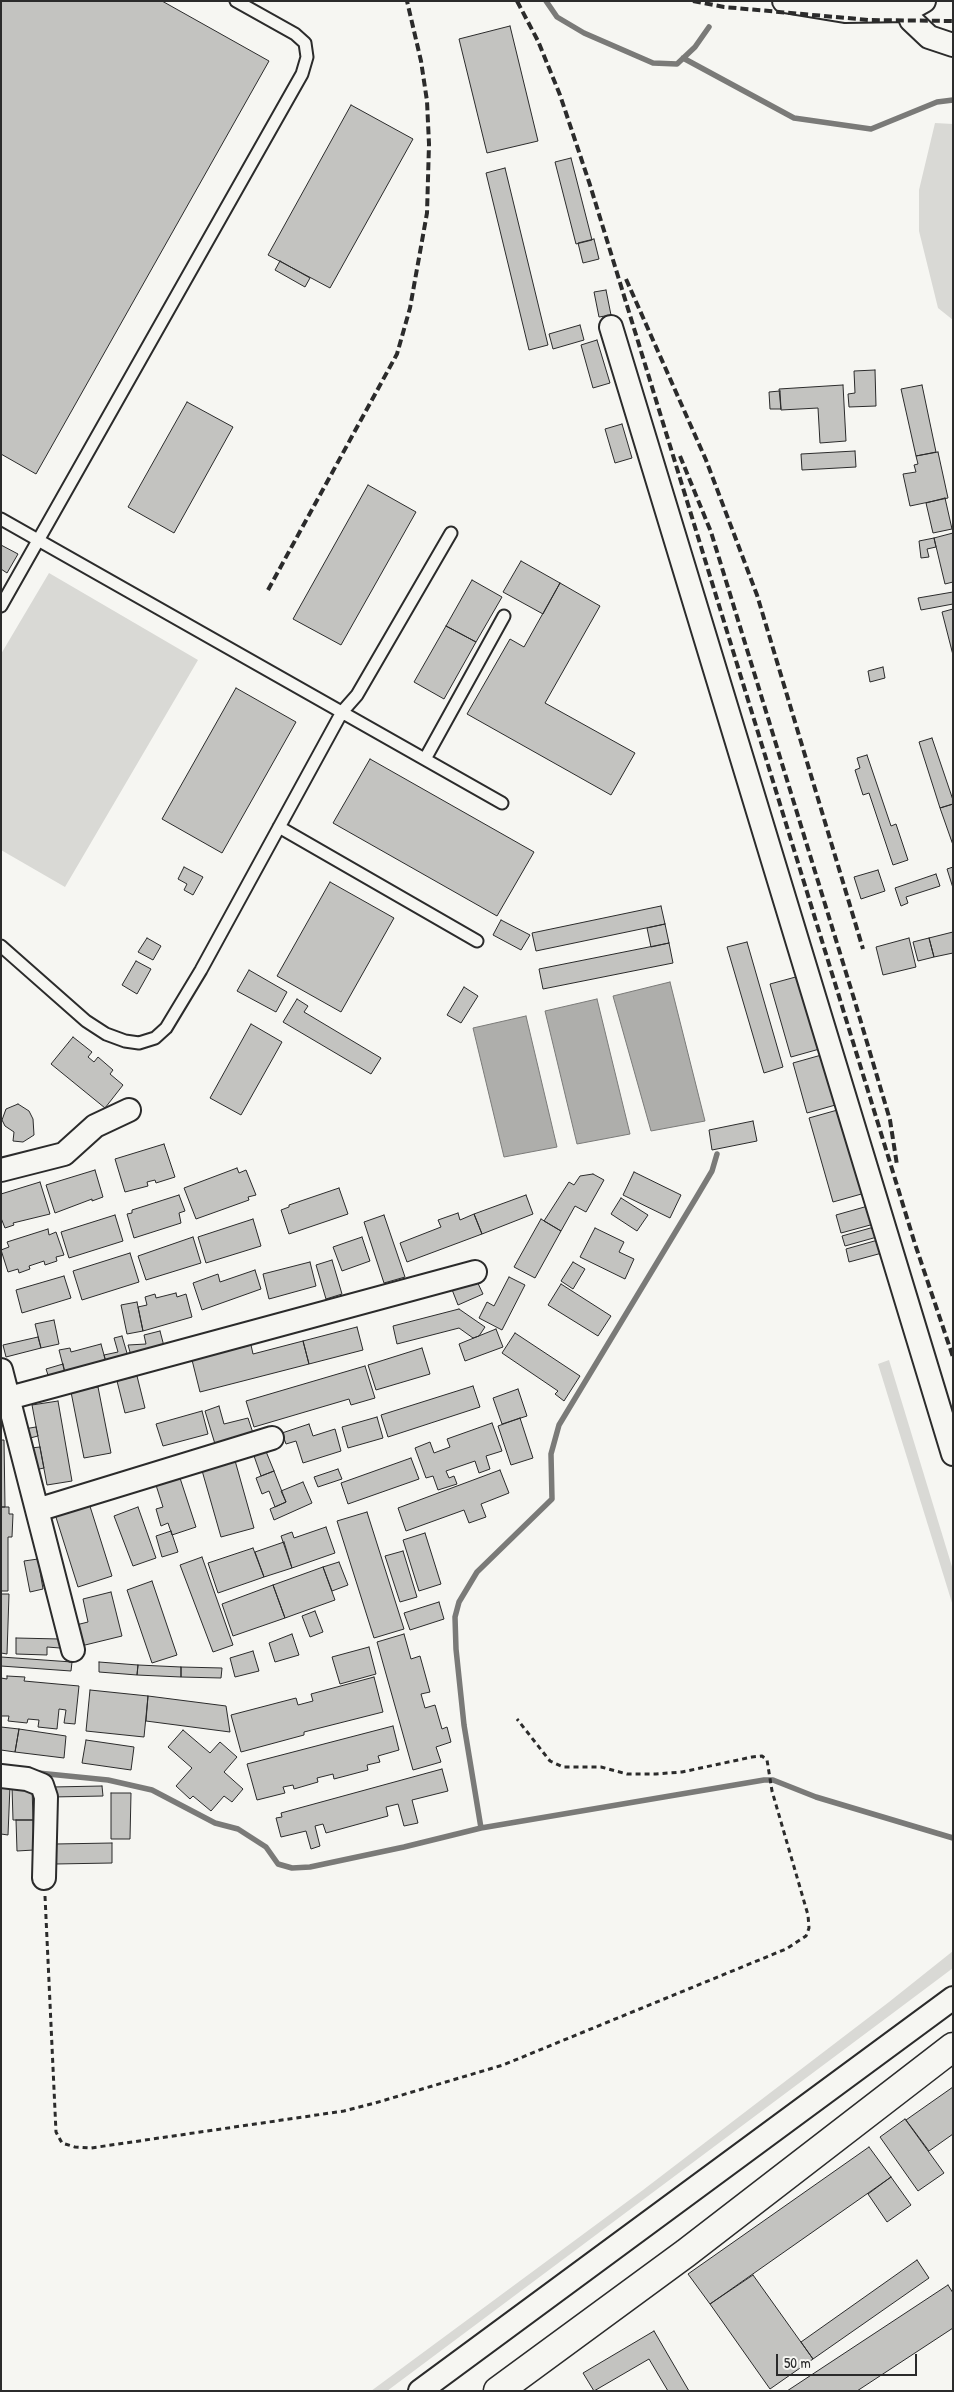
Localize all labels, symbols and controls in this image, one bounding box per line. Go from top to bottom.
scale bar [779,2344,920,2376]
text: 50 m [784,2352,811,2373]

